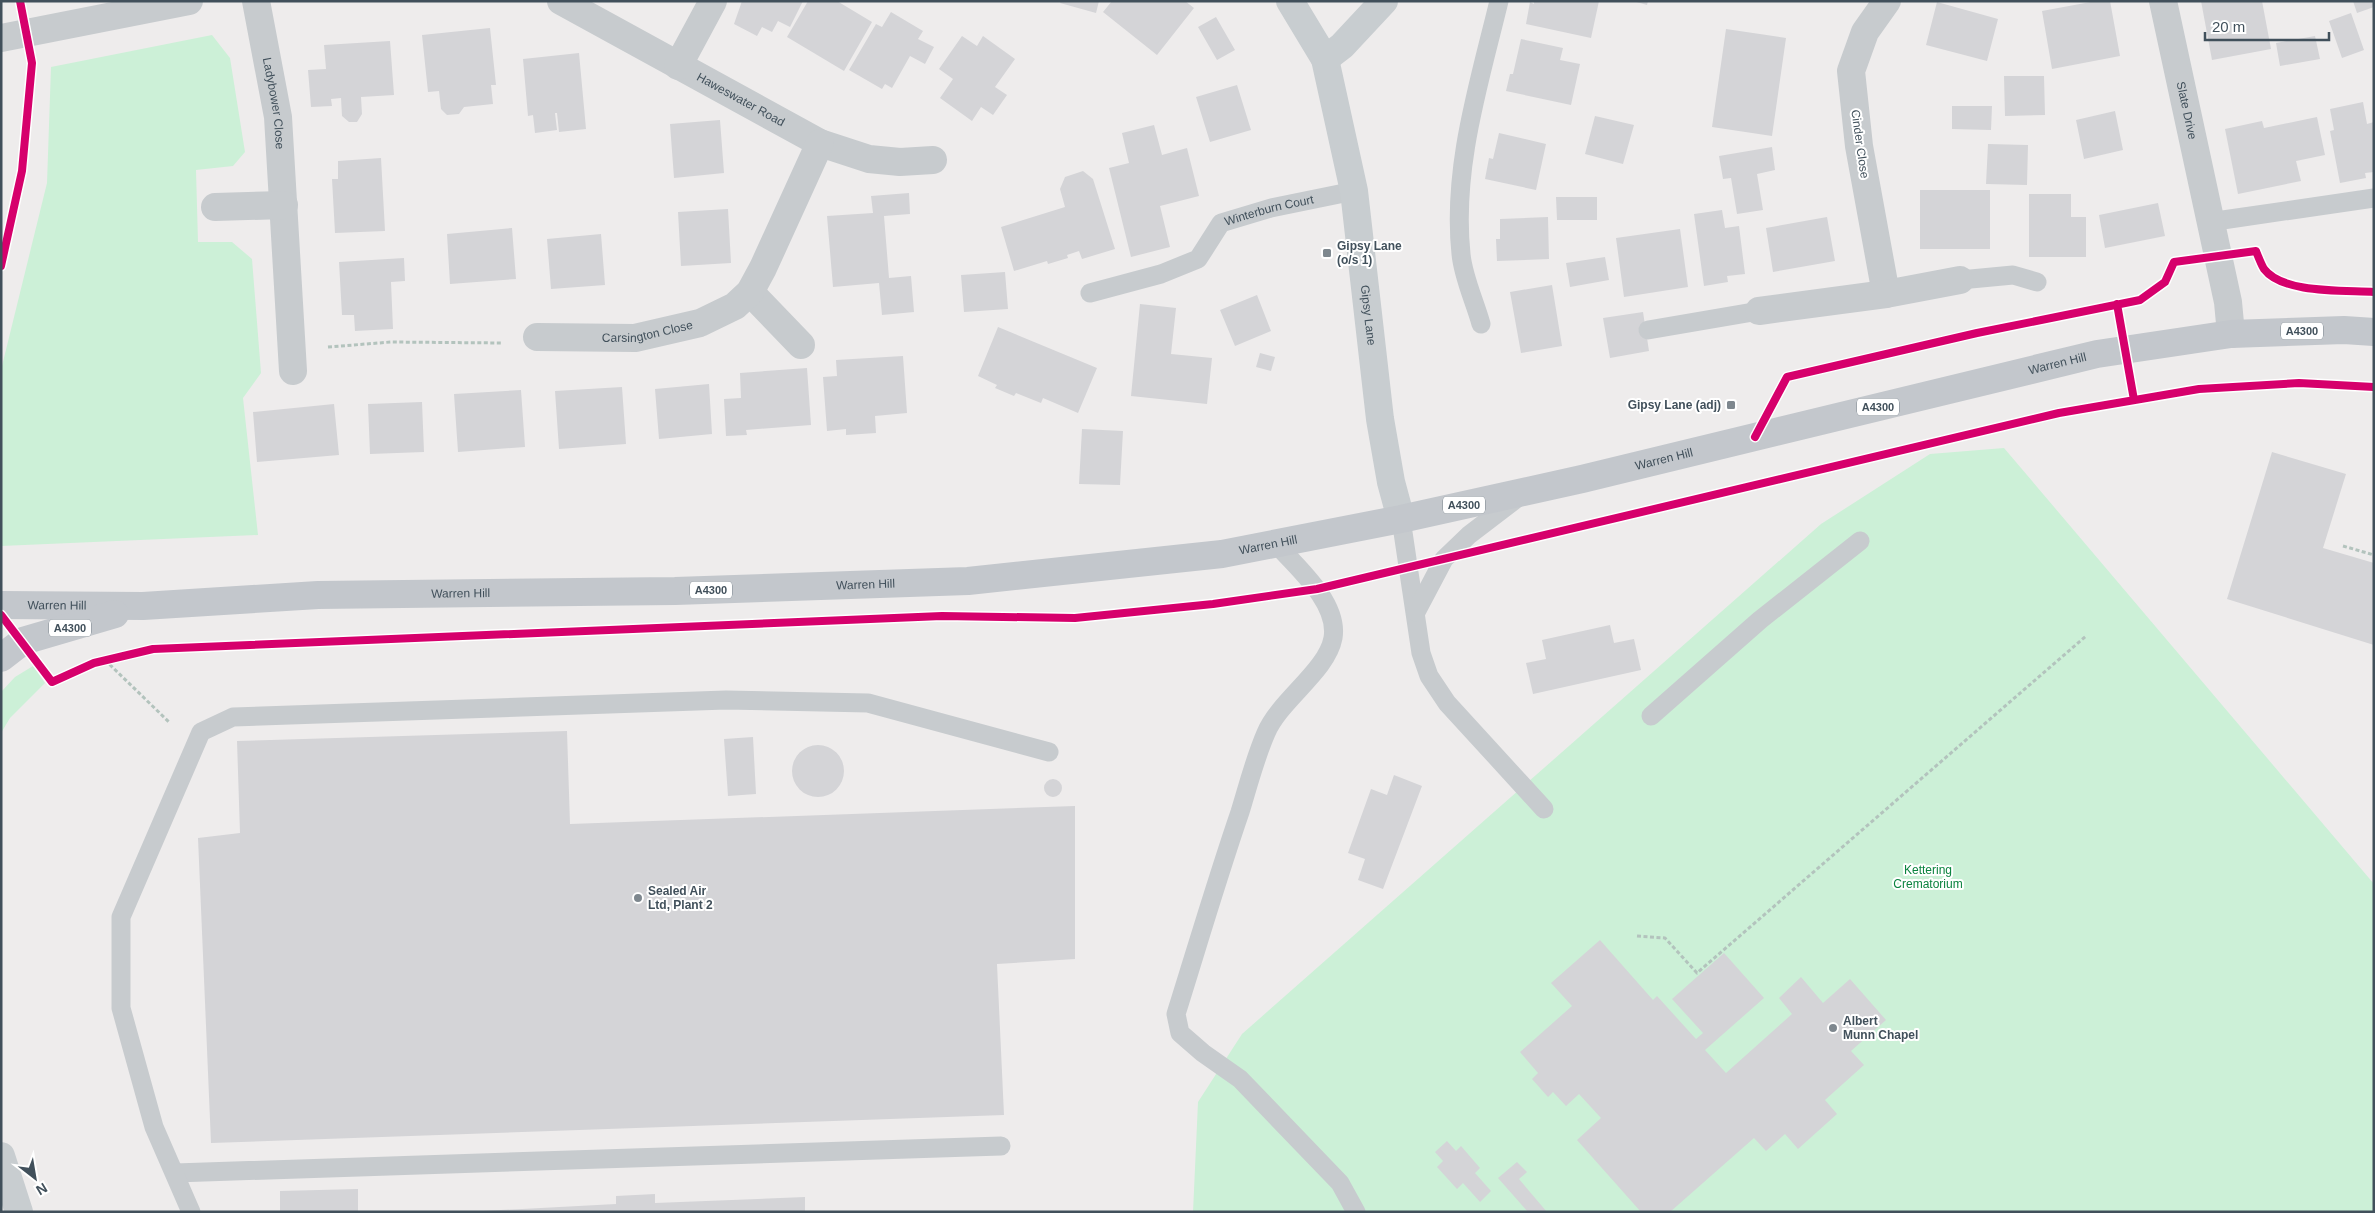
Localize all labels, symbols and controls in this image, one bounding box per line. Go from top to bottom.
scale bar [2205,10,2329,42]
text: 20 m [2212,18,2245,35]
street label: Ladybower Close [260,56,287,150]
street label: Haweswater Road [694,70,787,129]
street label: Slate Drive [2174,80,2200,141]
street label: Cinder Close [1848,109,1872,180]
street label: Winterburn Court [1223,192,1316,229]
place label: Gipsy Lane (o/s 1) [1337,239,1402,267]
marker: Gipsy Lane (o/s 1) [1321,247,1333,259]
street label: Gipsy Lane [1358,284,1379,347]
street label: Carsington Close [602,318,694,345]
road number: A4300 [2281,322,2323,340]
street label: Warren Hill [2027,350,2088,377]
place label: Gipsy Lane (adj) [1628,398,1721,412]
road number: A4300 [1857,398,1899,416]
marker: Gipsy Lane (adj) [1725,399,1737,411]
street label: Warren Hill [1634,445,1694,473]
road number: A4300 [1443,496,1485,514]
street label: Warren Hill [1238,532,1298,558]
street label: Warren Hill [836,576,895,592]
road number: A4300 [690,582,732,598]
street label: Warren Hill [431,586,490,601]
street label: Warren Hill [27,598,87,613]
road number: A4300 [49,620,91,636]
park label: Kettering Crematorium [1893,863,1963,891]
place label: Sealed Air Ltd, Plant 2 [648,884,713,912]
marker: Sealed Air Ltd, Plant 2 [632,892,644,904]
place label: Albert Munn Chapel [1843,1014,1918,1042]
marker: Albert Munn Chapel [1827,1022,1839,1034]
north arrow [10,1153,60,1203]
text: N [33,1180,50,1199]

